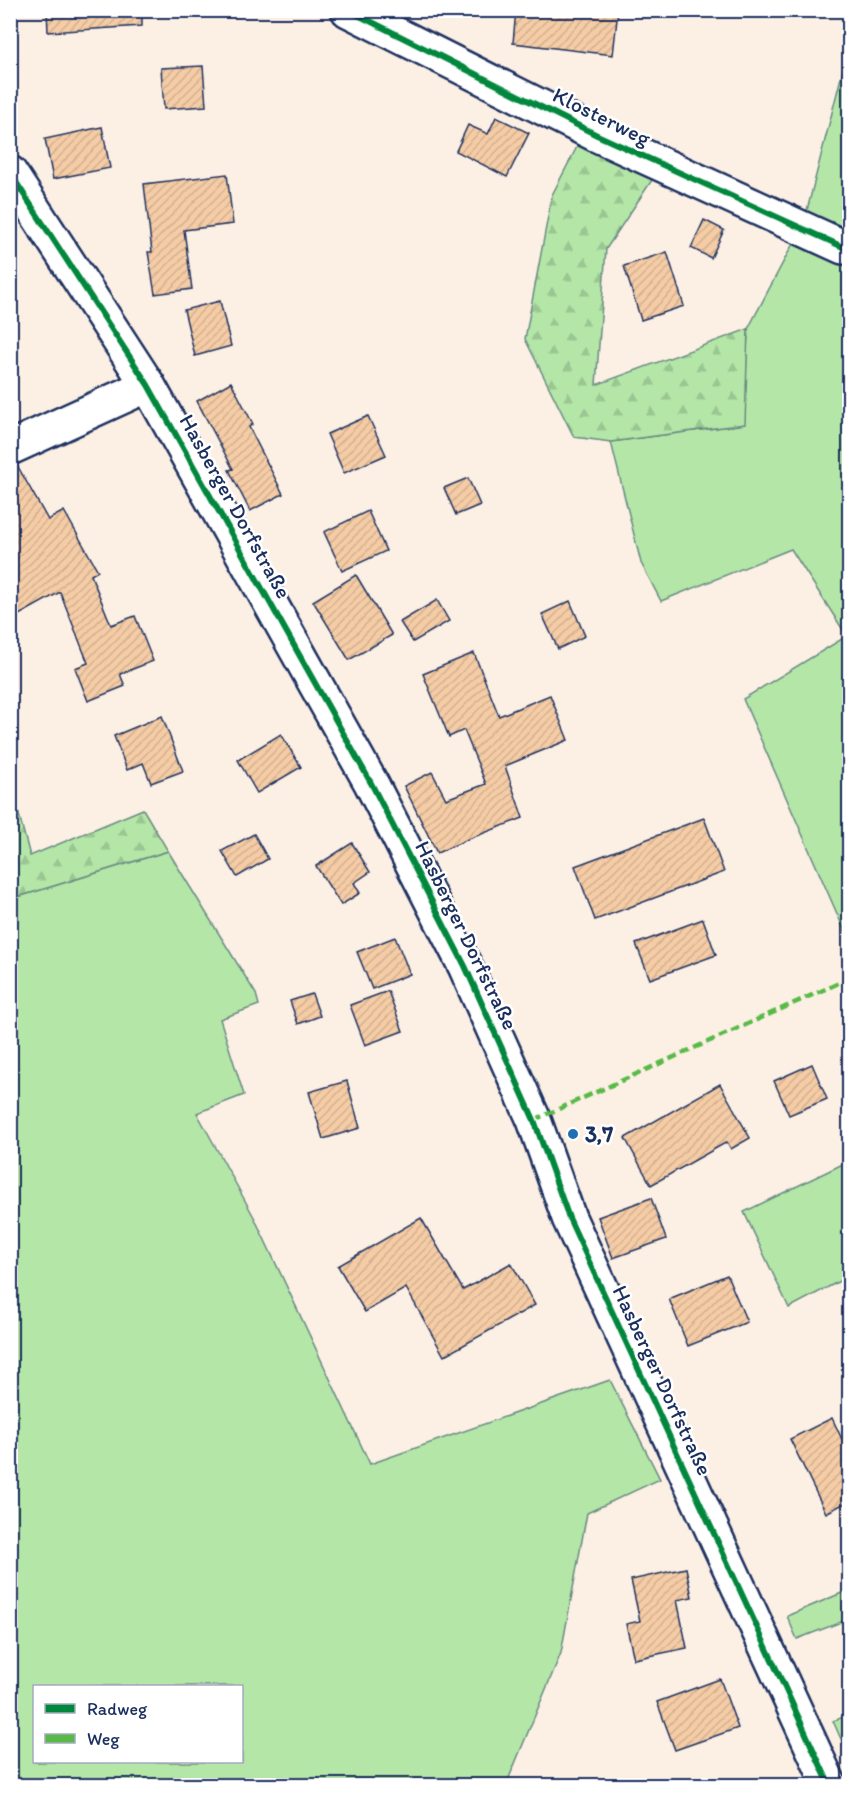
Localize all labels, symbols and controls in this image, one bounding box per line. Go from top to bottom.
street label: Klosterweg [548,81,656,152]
street label: Hasberger Dorfstraße [174,409,298,603]
street label: Hasberger Dorfstraße [409,836,524,1034]
place label: 3,7 [585,1121,613,1148]
marker: 3,7 [566,1127,580,1141]
street label: Hasberger Dorfstraße [607,1281,718,1480]
legend [33,1685,243,1763]
text: Radweg [87,1698,148,1720]
text: Weg [87,1728,120,1750]

